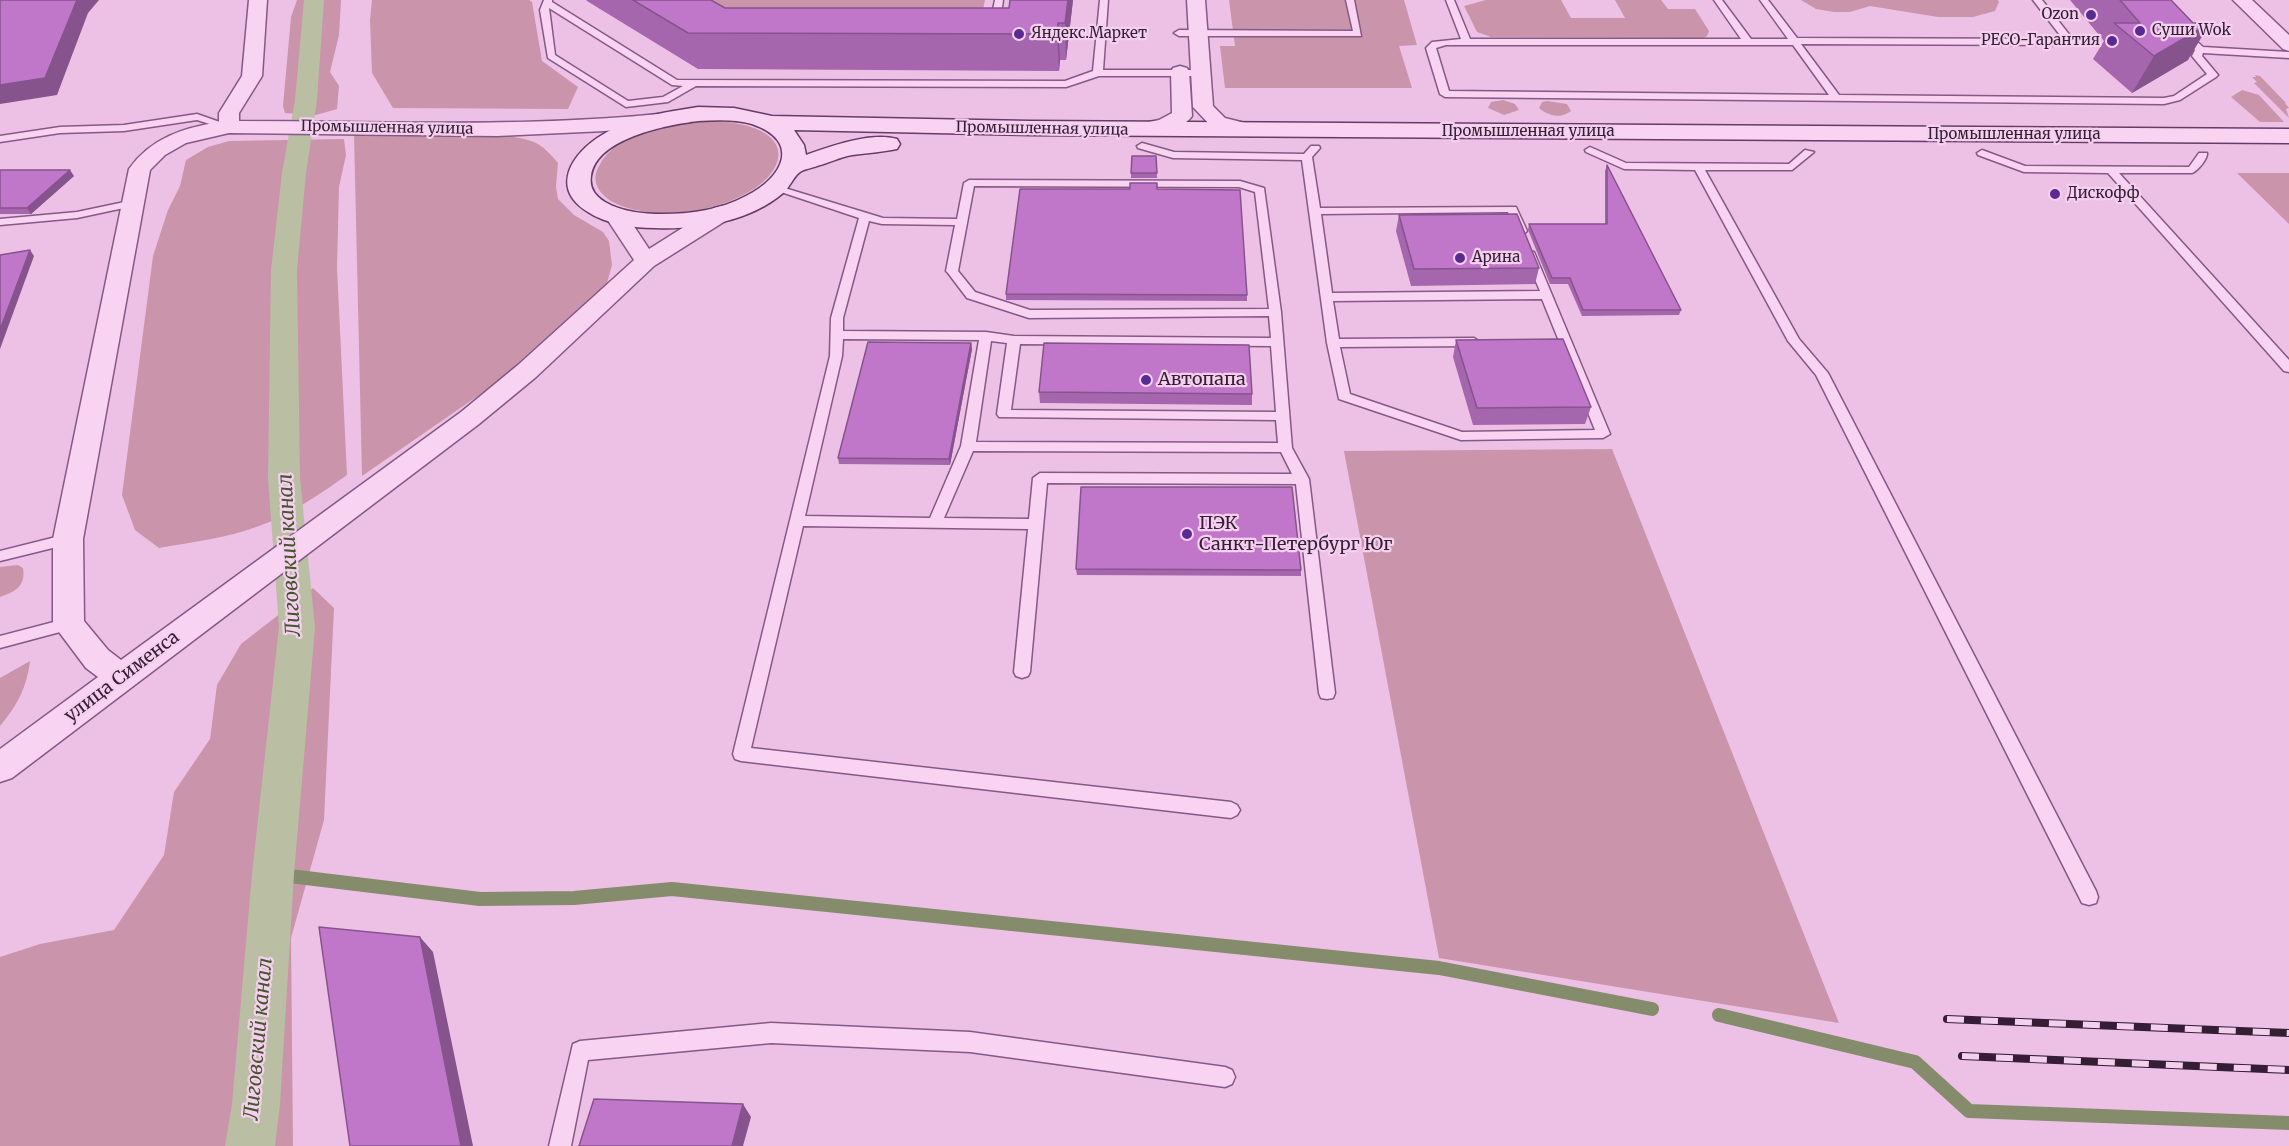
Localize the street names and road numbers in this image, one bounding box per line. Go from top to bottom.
street label: Промышленная улица [300,117,474,139]
street label: Промышленная улица [955,118,1129,140]
street label: Промышленная улица [1442,123,1614,141]
street label: Промышленная улица [1928,126,2100,144]
street label: улица Сименса [60,627,184,727]

